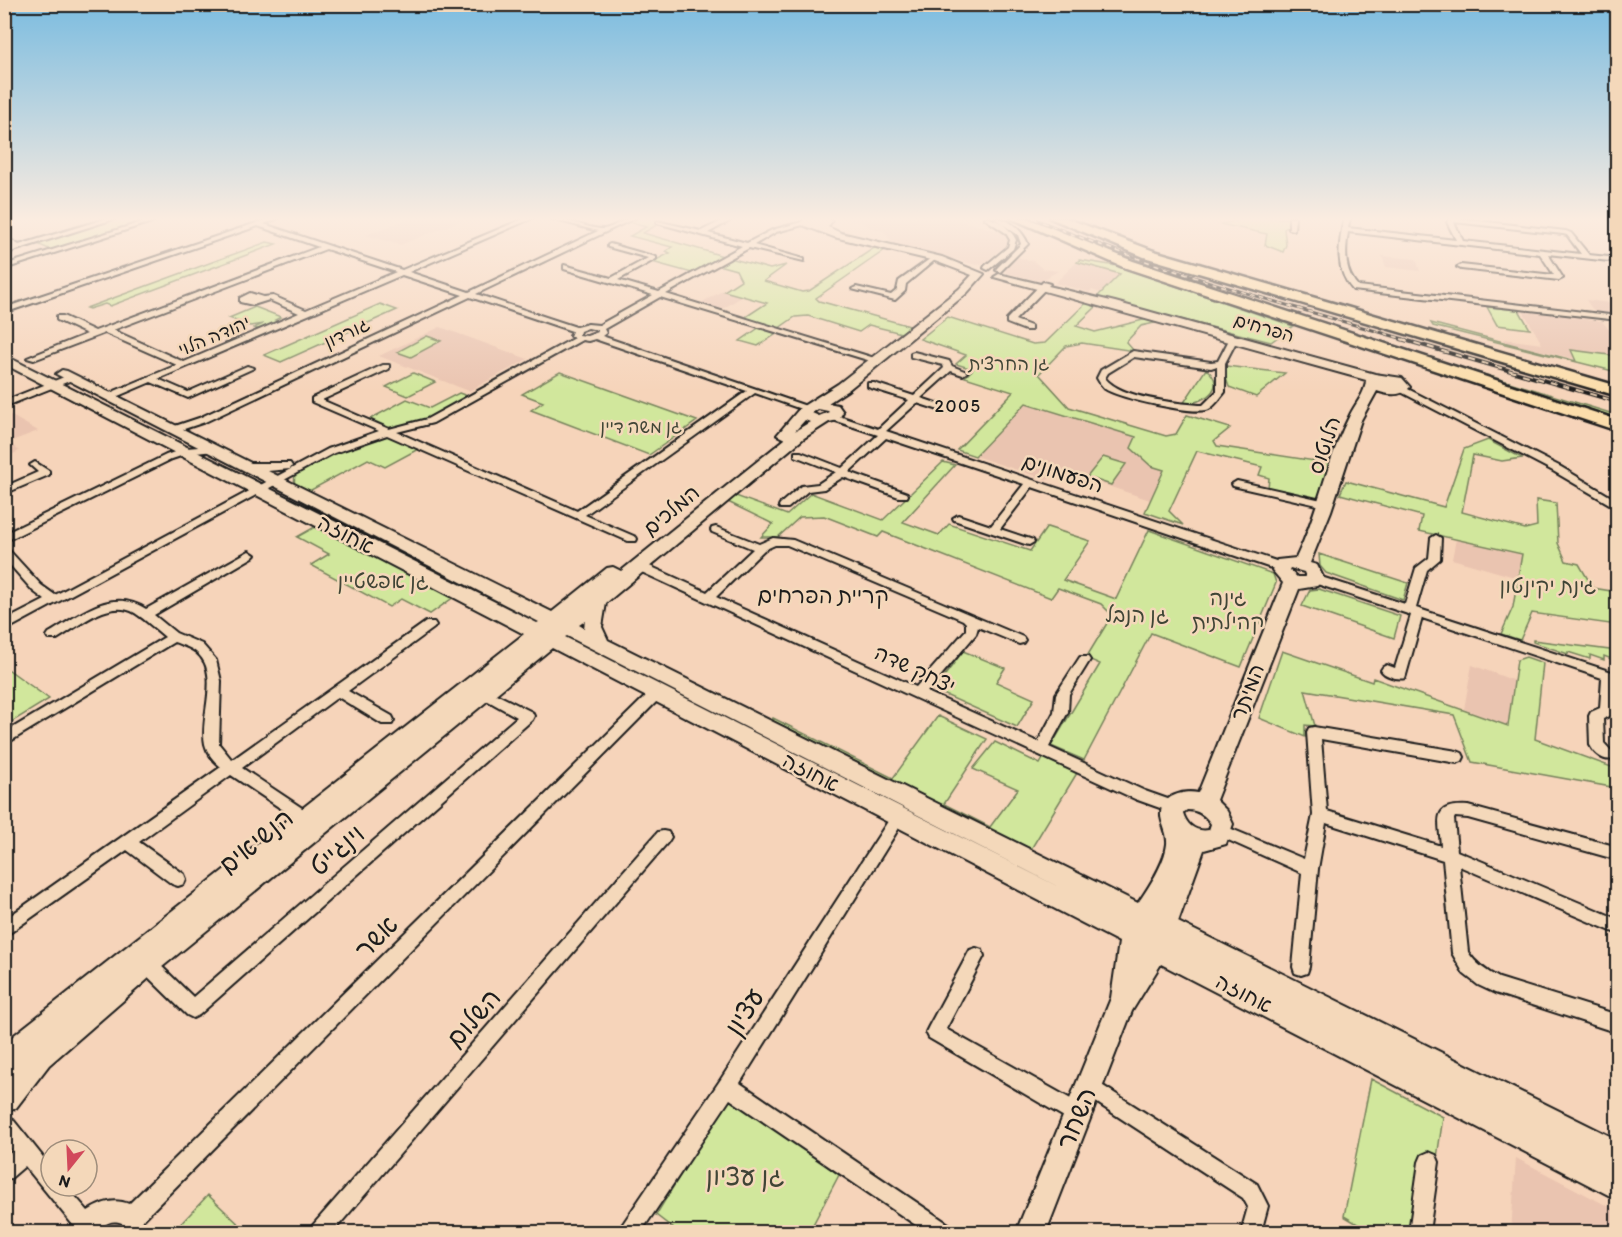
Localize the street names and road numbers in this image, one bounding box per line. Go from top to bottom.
street label: הפרחים [1231,309,1297,347]
street label: יהודה הלוי [175,311,253,361]
street label: גורדון [321,313,373,353]
street label: הלוטוס [1302,413,1346,477]
street label: הפעמונים [1019,448,1107,498]
street label: המלכים [638,479,704,541]
street label: אחוזה [314,509,378,559]
street label: יצחק שדה [870,639,959,699]
street label: המיתר [1225,660,1269,724]
street label: אחוזה [779,747,843,797]
street label: הנשיאים [212,801,300,881]
street label: וינגייט [303,817,371,883]
street label: אשר [348,909,404,965]
street label: אחוזה [1212,968,1276,1018]
street label: השלום [439,982,507,1054]
street label: עציון [717,982,771,1042]
street label: השחר [1049,1082,1103,1154]

